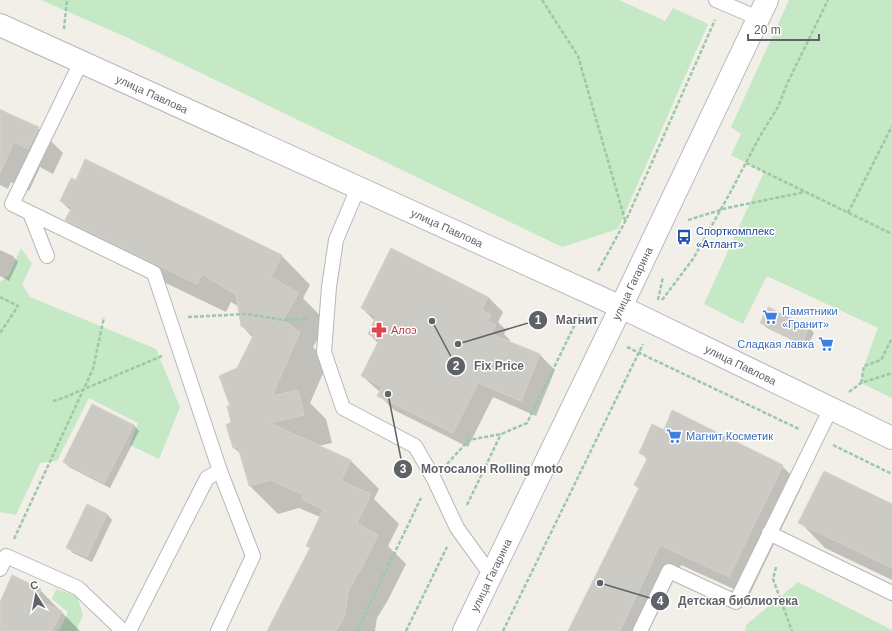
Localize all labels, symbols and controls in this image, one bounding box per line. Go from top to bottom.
scale bar [748,16,819,42]
text: 20 m [754,23,781,37]
street label: улица Павлова [114,73,191,116]
street label: улица Павлова [409,207,486,250]
place label: Спорткомплекс «Атлант» [696,225,775,250]
bus stop icon: Спорткомплекс «Атлант» [675,228,693,246]
street label: улица Гагарина [610,244,655,322]
place label: Памятники «Гранит» [782,305,838,330]
callout: Магнит [528,308,607,332]
supermarket icon: Памятники «Гранит» [761,308,779,326]
text: 1 [535,313,542,327]
text: Магнит [556,313,598,327]
pharmacy icon: Алоэ [370,321,388,339]
place label: Алоэ [391,324,417,336]
supermarket icon: Сладкая лавка [817,335,835,353]
place label: Сладкая лавка [737,338,815,350]
street label: улица Павлова [703,343,779,388]
callout: Fix Price [446,354,532,378]
text: 2 [453,359,460,373]
text: Fix Price [474,359,524,373]
supermarket icon: Магнит Косметик [665,427,683,445]
place label: Магнит Косметик [686,430,773,442]
callout: Мотосалон Rolling moto [393,457,571,481]
text: 3 [400,462,407,476]
text: Мотосалон Rolling moto [421,462,563,476]
street label: улица Гагарина [468,536,514,613]
north arrow [16,575,56,615]
text: С [29,579,39,592]
callout: Детская библиотека [650,589,806,613]
text: 4 [657,594,664,608]
text: Детская библиотека [678,594,798,608]

